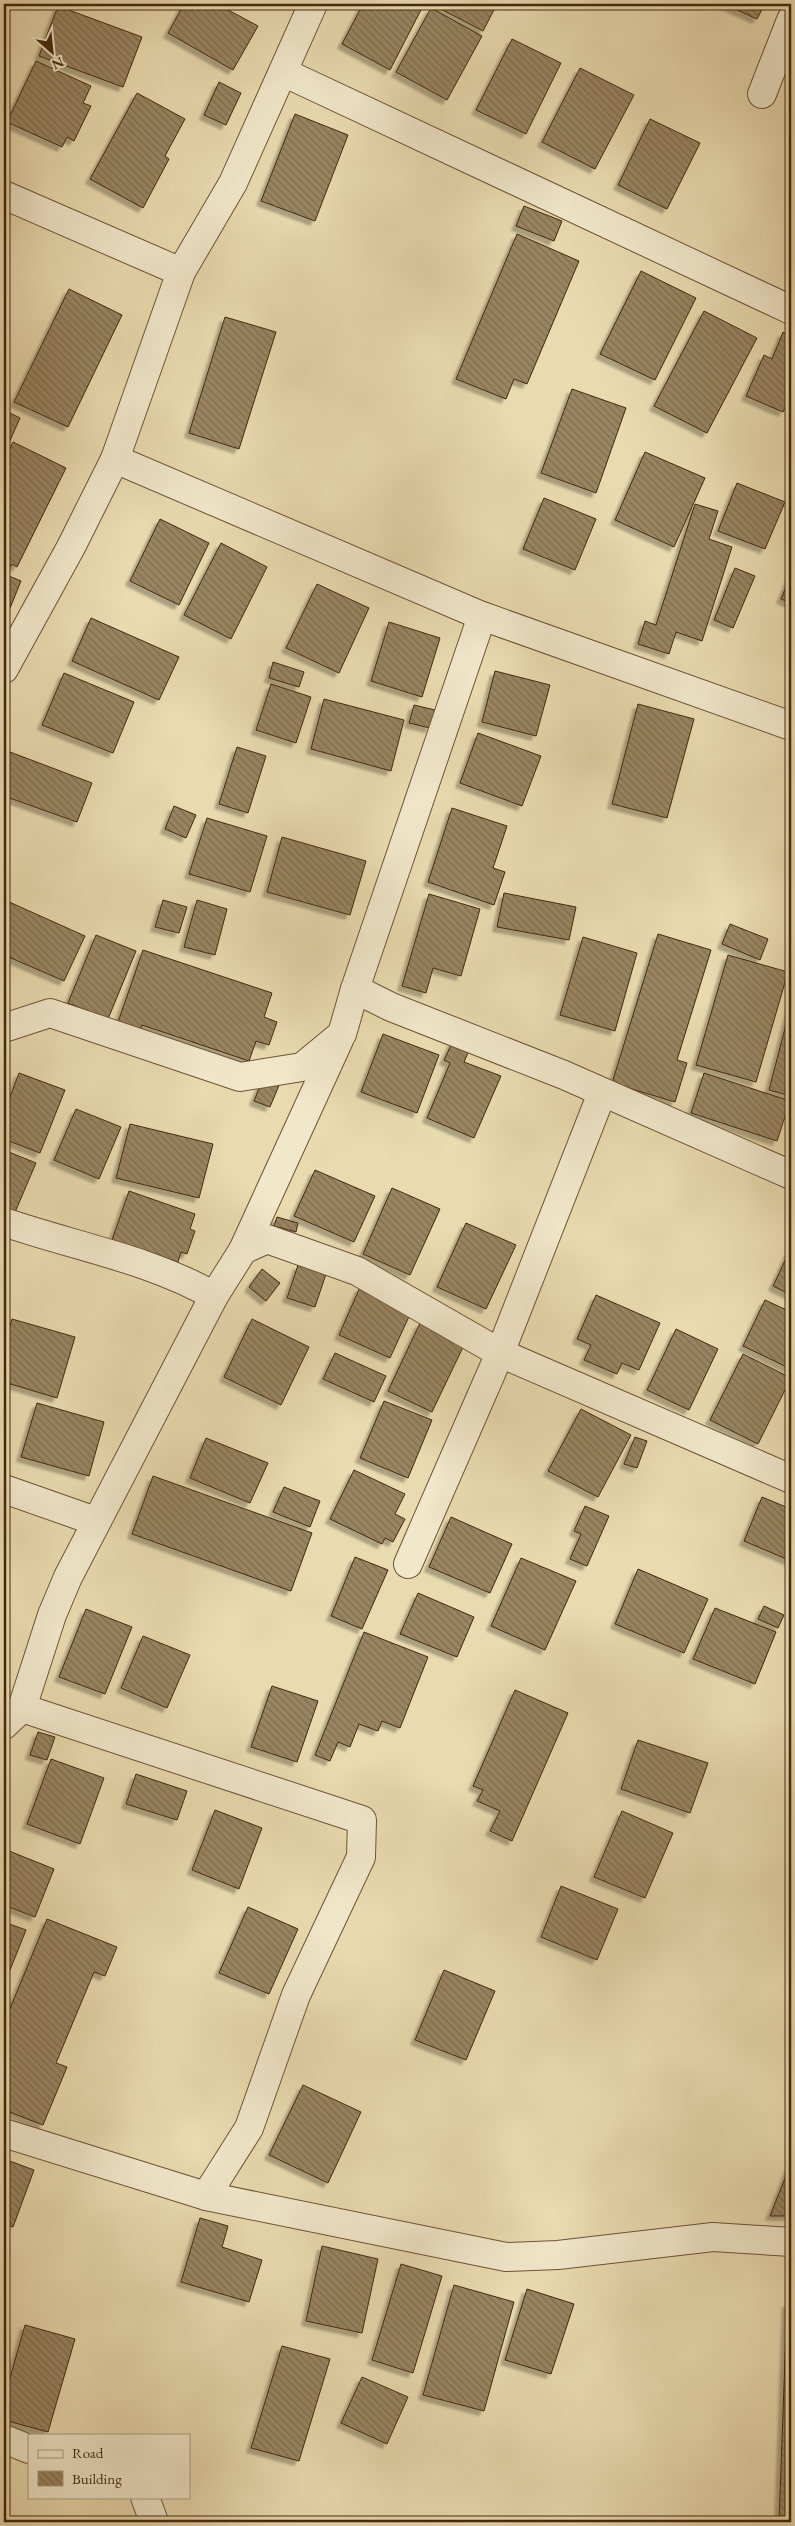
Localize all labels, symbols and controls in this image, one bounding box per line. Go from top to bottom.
north arrow [28,28,78,78]
text: N [48,53,67,74]
legend [28,2434,190,2498]
text: Road [72,2443,104,2462]
text: Building [72,2469,122,2488]

